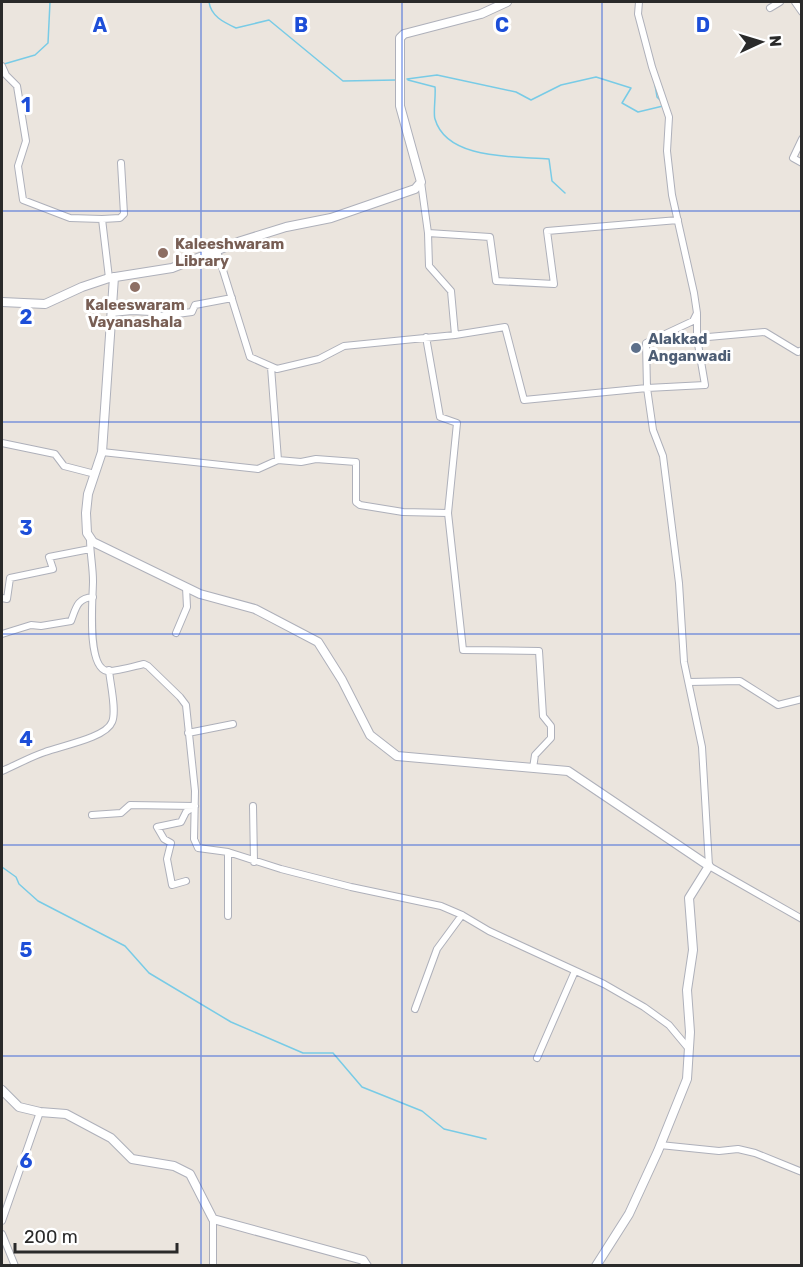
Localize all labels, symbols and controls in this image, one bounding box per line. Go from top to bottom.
north arrow [731,12,791,72]
text: A [93,13,108,37]
text: B [294,13,308,37]
text: C [495,13,509,37]
text: D [696,13,710,37]
text: N [766,35,785,47]
text: 1 [21,93,31,117]
place label: Kaleeshwaram Library [175,235,284,270]
marker: Kaleeshwaram Library [156,246,170,260]
marker: Kaleeswaram Vayanashala [128,280,142,294]
place label: Kaleeswaram Vayanashala [85,296,185,331]
text: 2 [20,305,33,329]
place label: Alakkad Anganwadi [648,330,731,365]
marker: Alakkad Anganwadi [629,341,643,355]
text: 3 [19,516,33,540]
text: 4 [19,727,33,751]
text: 5 [20,938,33,962]
text: 6 [19,1149,33,1173]
scale bar [15,1216,177,1254]
text: 200 m [24,1226,78,1248]

